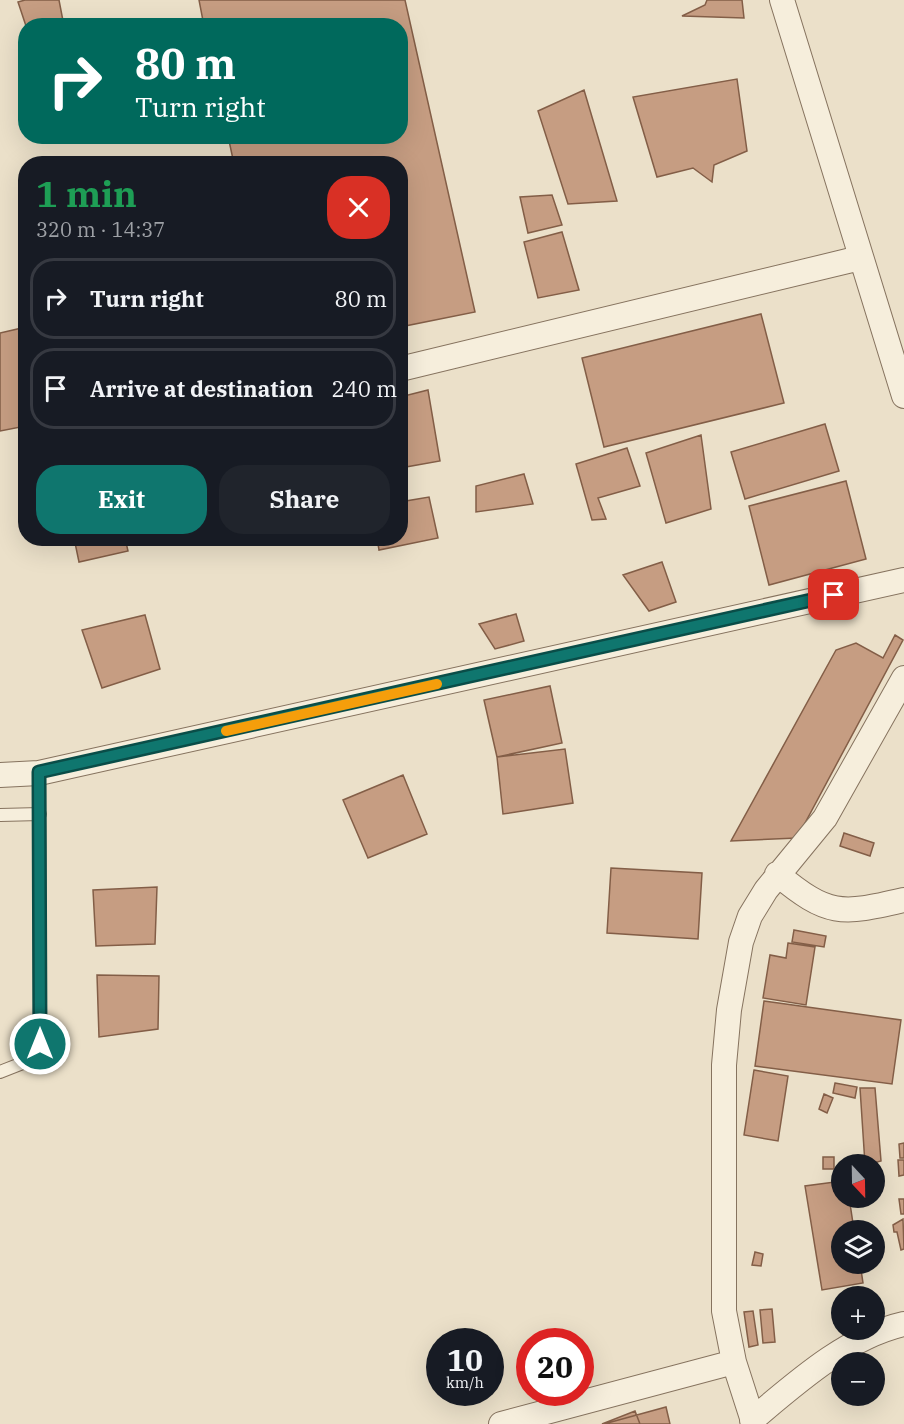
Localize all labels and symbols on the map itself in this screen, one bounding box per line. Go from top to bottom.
pin [808,569,859,620]
position arrow [8,1012,72,1076]
north arrow [831,1154,885,1208]
speed limit sign: 20 [516,1328,594,1406]

